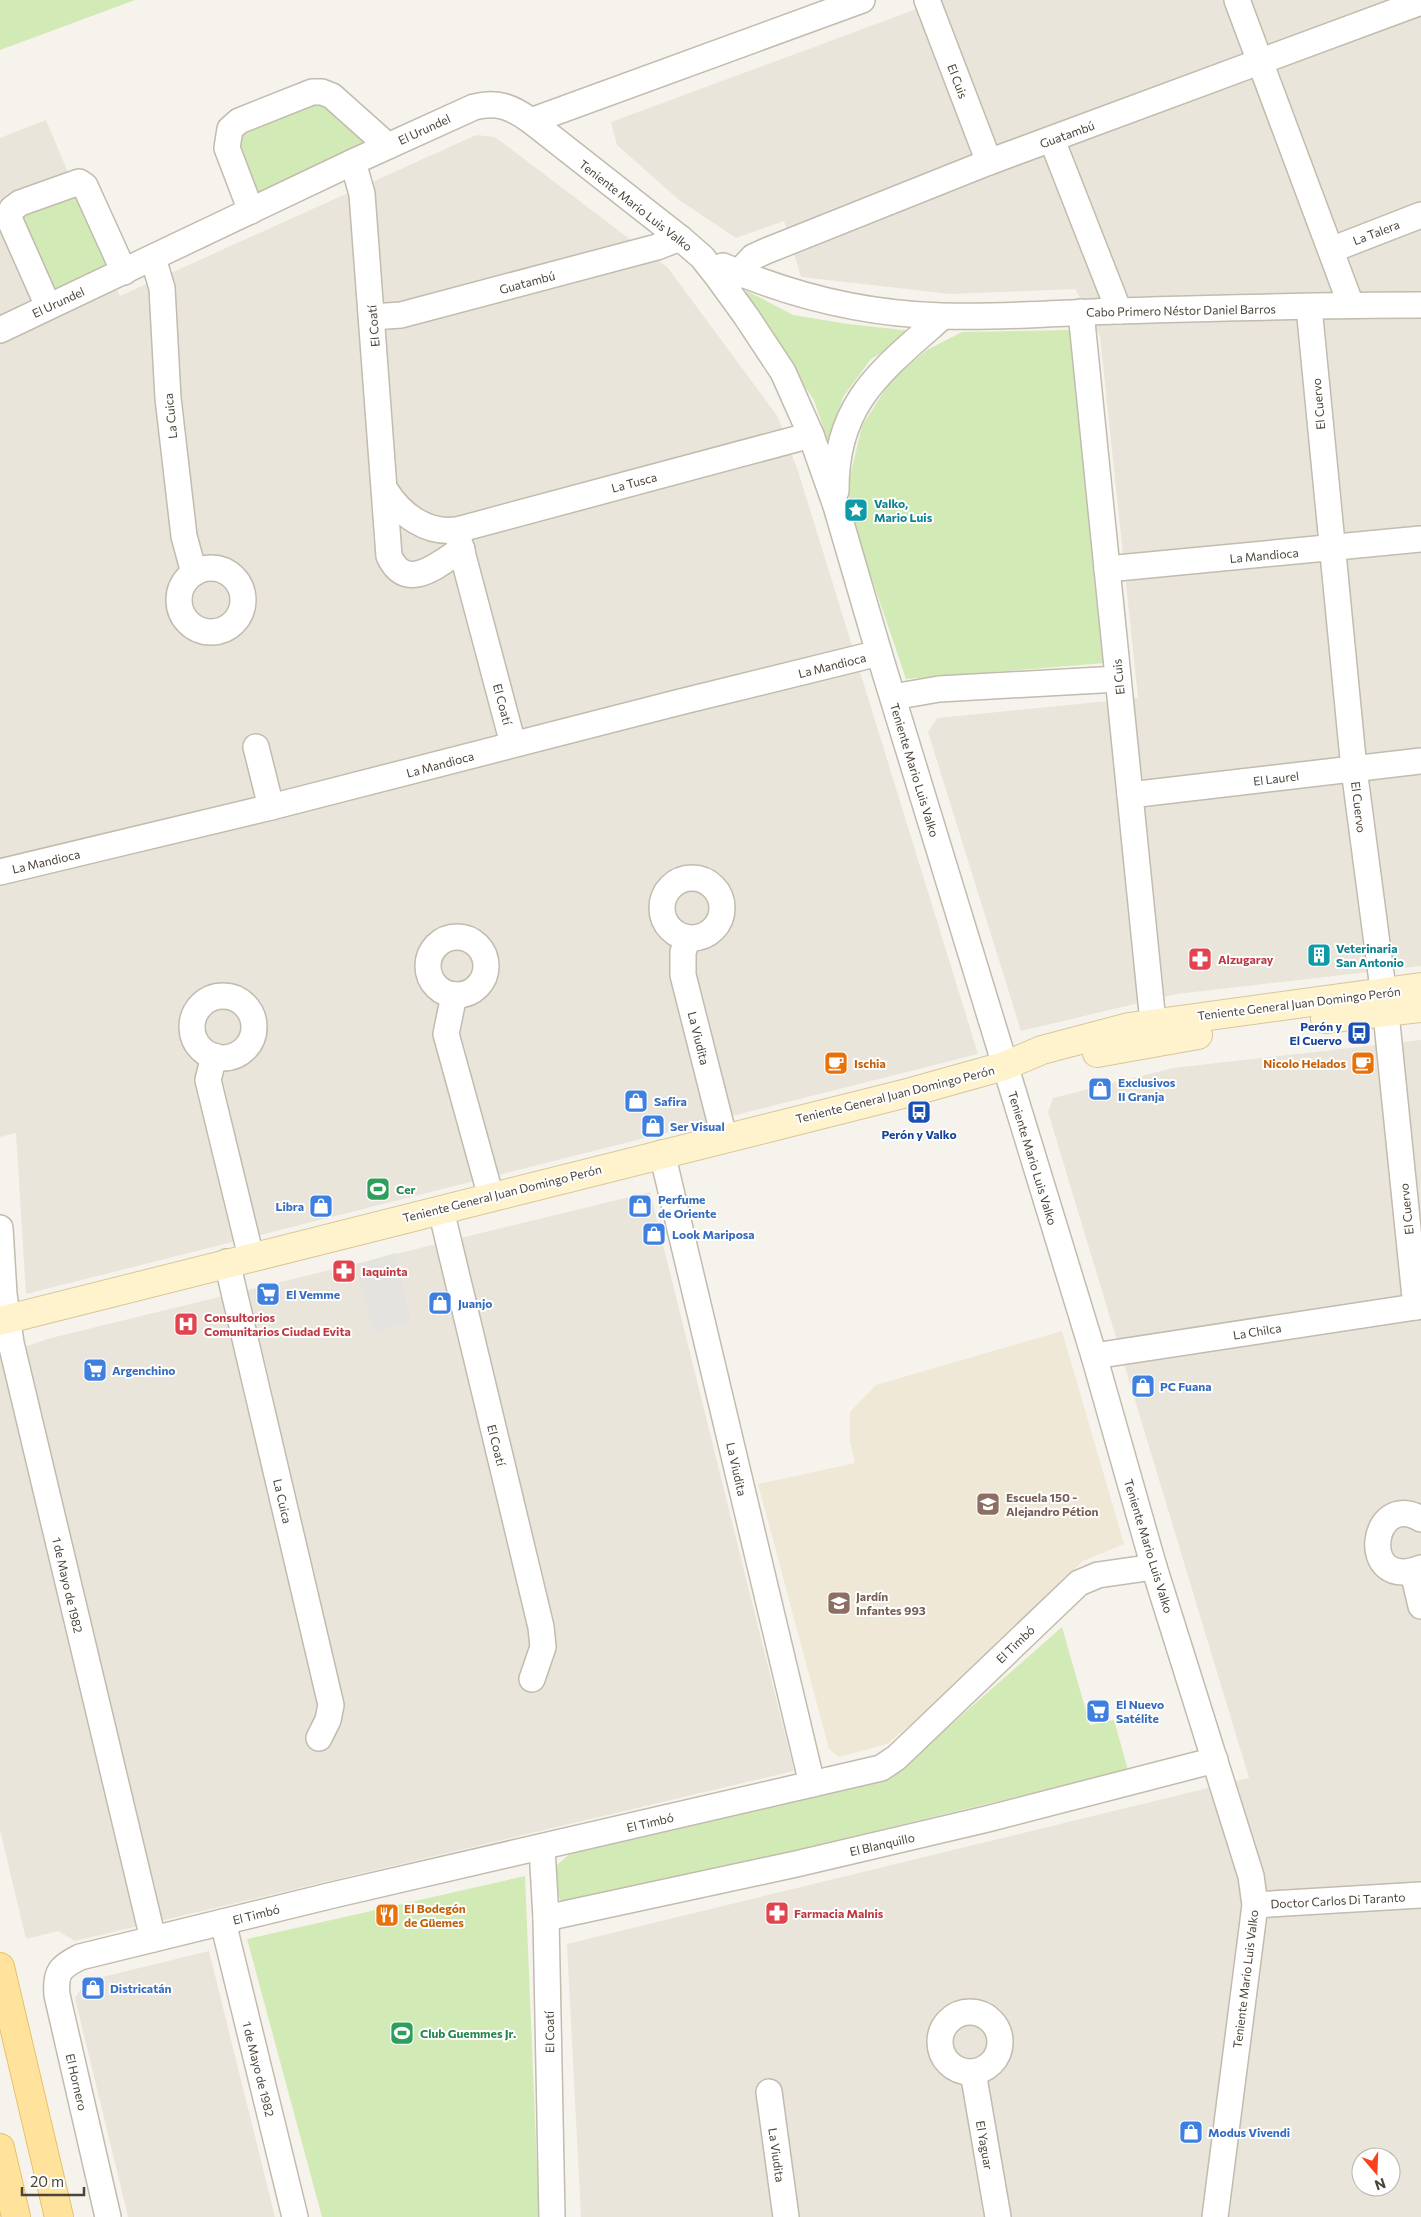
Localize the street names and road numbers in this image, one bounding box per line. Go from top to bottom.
street label: El Cuis [945,62,971,100]
street label: El Urundel [396,111,452,147]
street label: Guatambú [1038,118,1096,150]
street label: Teniente Mario Luis Valko [577,157,695,253]
street label: La Talera [1351,217,1401,247]
street label: Guatambú [498,268,556,296]
street label: El Urundel [30,284,86,320]
street label: Cabo Primero Néstor Daniel Barros [1086,301,1276,319]
street label: El Coatí [364,303,382,348]
street label: El Cuervo [1309,378,1327,430]
street label: La Cuica [161,393,179,439]
street label: La Tusca [610,469,658,495]
street label: La Mandioca [1229,545,1299,565]
street label: La Mandioca [797,650,867,680]
street label: El Cuis [1109,658,1127,696]
street label: El Coatí [491,682,515,727]
street label: Teniente Mario Luis Valko [888,701,942,839]
street label: La Mandioca [405,748,475,780]
street label: El Laurel [1252,768,1300,788]
street label: El Cuervo [1349,781,1369,833]
street label: La Mandioca [11,846,81,876]
street label: Teniente General Juan Domingo Perón [1197,984,1402,1023]
street label: La Viudita [686,1010,712,1066]
street label: Teniente General Juan Domingo Perón [794,1062,996,1127]
street label: Teniente Mario Luis Valko [1006,1089,1060,1227]
street label: Teniente General Juan Domingo Perón [401,1161,603,1226]
street label: El Cuervo [1396,1183,1416,1235]
street label: La Chilca [1232,1320,1282,1342]
street label: El Coatí [485,1423,509,1468]
street label: La Viudita [724,1441,750,1497]
street label: La Cuica [271,1477,295,1525]
street label: Teniente Mario Luis Valko [1122,1477,1176,1615]
street label: 1 de Mayo de 1982 [50,1536,86,1635]
street label: El Timbó [993,1622,1037,1666]
street label: El Timbó [625,1810,675,1834]
street label: El Blanquillo [848,1830,916,1858]
street label: Doctor Carlos Di Taranto [1270,1889,1406,1911]
street label: El Timbó [231,1901,281,1927]
street label: Teniente Mario Luis Valko [1230,1909,1260,2049]
street label: El Coatí [542,2010,556,2053]
street label: 1 de Mayo de 1982 [240,2020,278,2118]
street label: El Hornero [64,2052,90,2112]
street label: El Yaguar [974,2119,996,2171]
street label: La Viudita [766,2127,788,2183]

